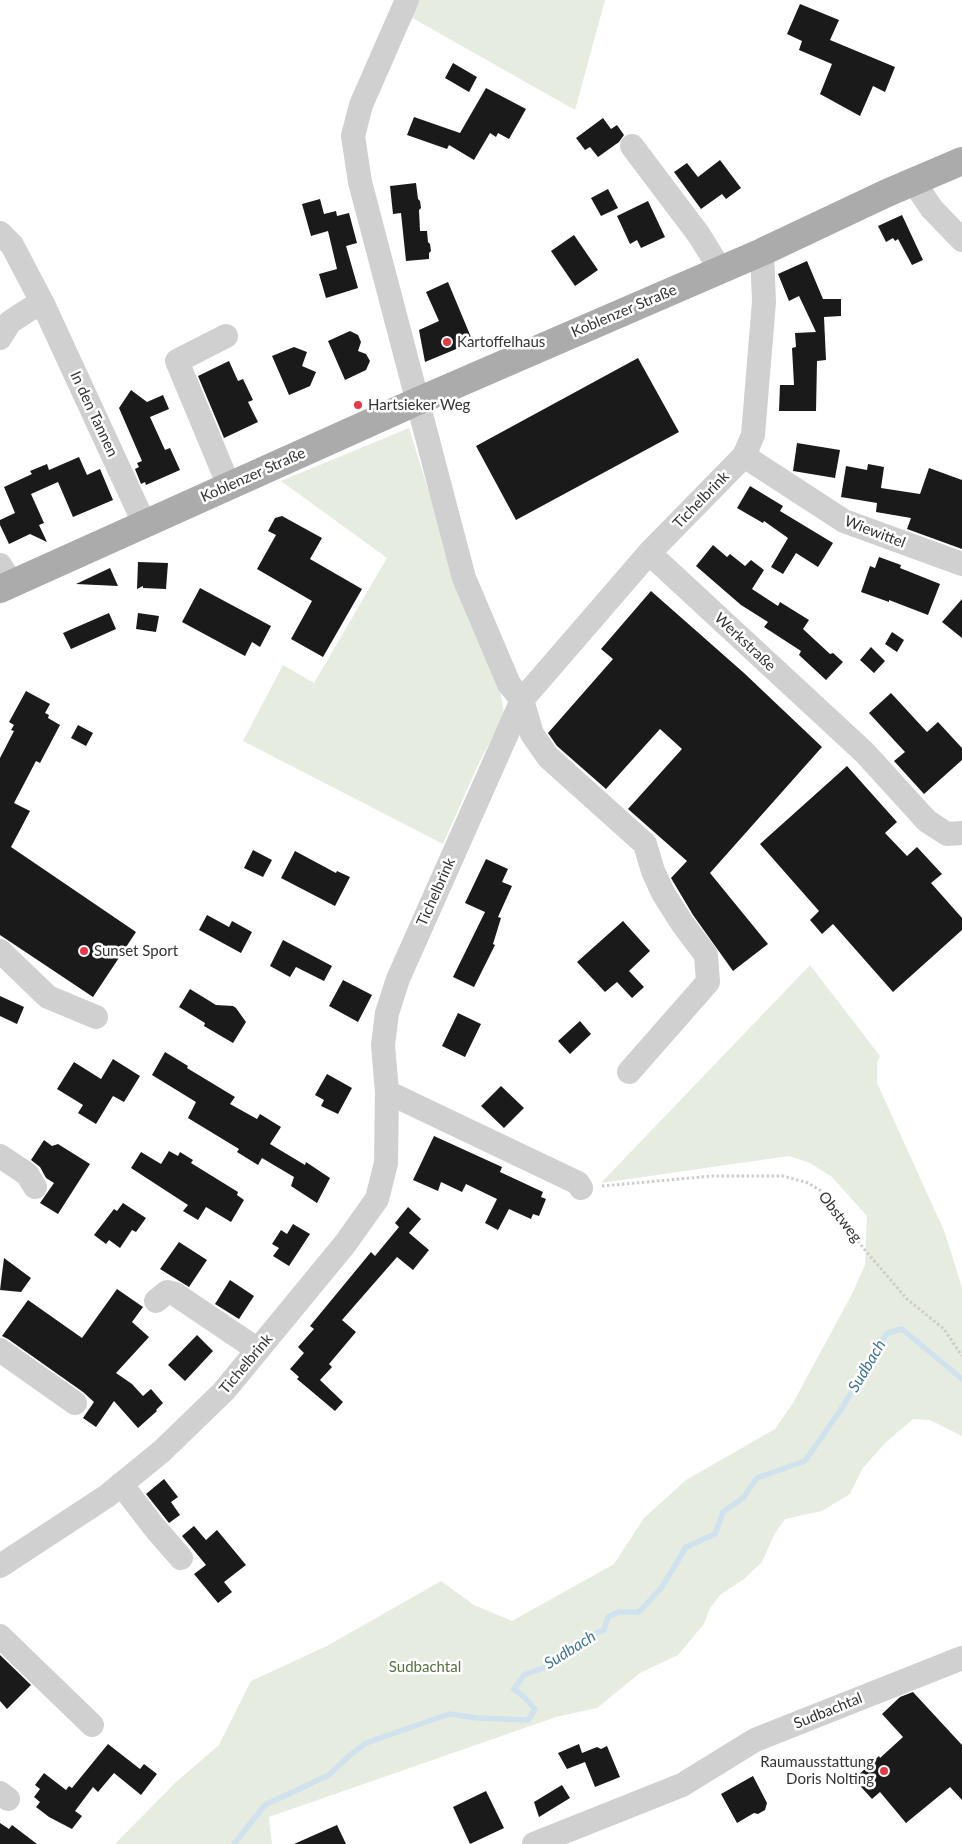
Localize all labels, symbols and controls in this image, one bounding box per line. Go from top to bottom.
street label: Koblenzer Straße [569,281,679,341]
place label: Kartoffelhaus [457,333,545,351]
marker: Kartoffelhaus [441,336,453,348]
street label: In den Tannen [66,368,122,460]
place label: Hartsieker Weg [368,396,470,414]
marker: Hartsieker Weg [352,399,364,411]
street label: Koblenzer Straße [198,444,308,506]
street label: Tichelbrink [669,468,733,532]
street label: Wiewittel [842,512,908,552]
street label: Werkstraße [711,609,779,675]
street label: Tichelbrink [413,855,459,929]
place label: Sunset Sport [94,942,178,960]
marker: Sunset Sport [78,945,90,957]
street label: Obstweg [815,1188,865,1246]
street label: Tichelbrink [216,1330,276,1398]
water label: Sudbach [844,1337,890,1395]
water label: Sudbach [541,1627,599,1673]
park label: Sudbachtal [389,1658,461,1676]
street label: Sudbachtal [791,1689,865,1733]
place label: Raumausstattung Doris Nolting [760,1753,874,1788]
marker: Raumausstattung Doris Nolting [878,1765,890,1777]

